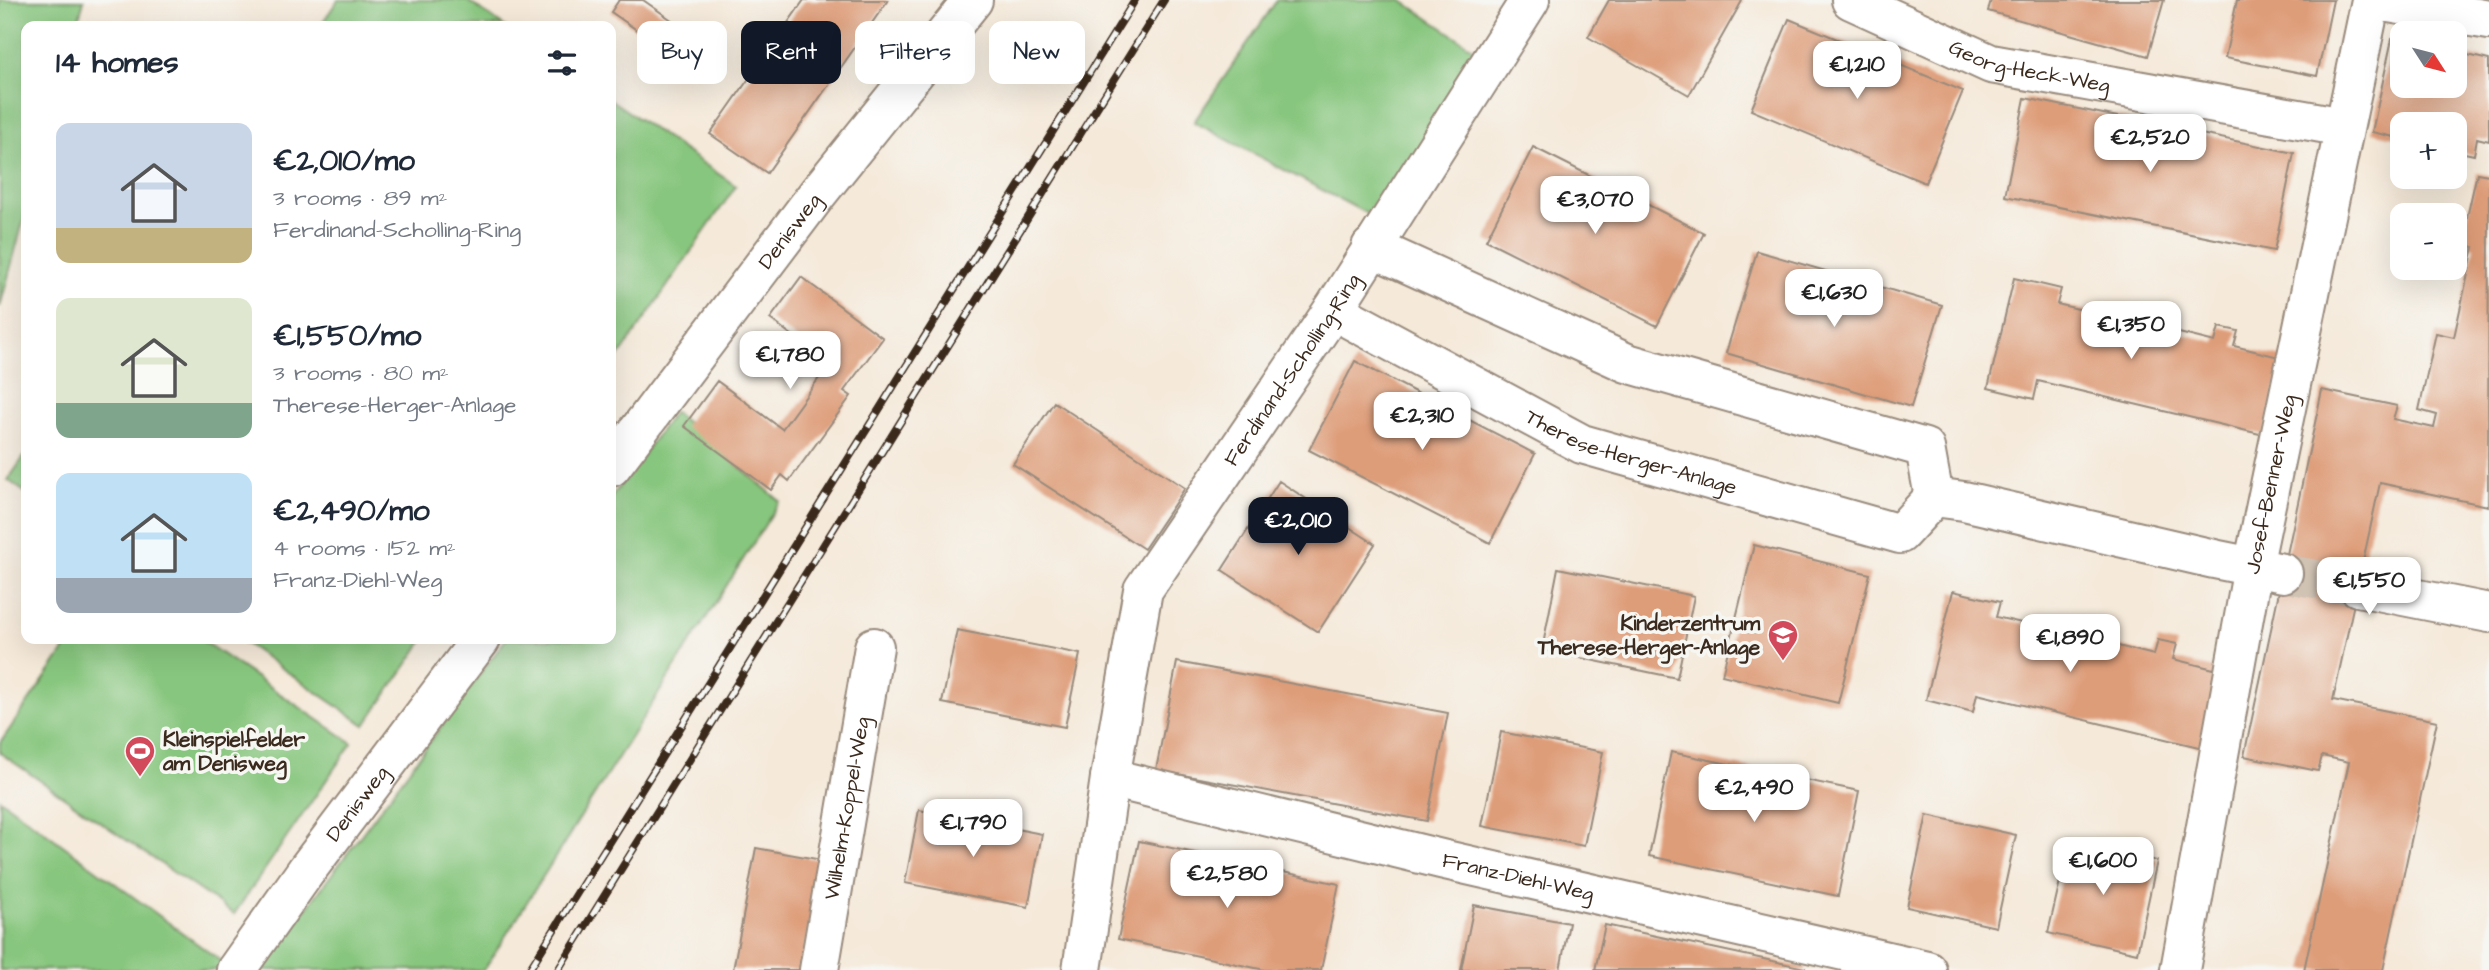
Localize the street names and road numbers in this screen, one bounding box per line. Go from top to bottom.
street label: Georg-Heck-Weg [1944,33,2113,102]
street label: Denisweg [752,187,830,275]
street label: Ferdinand-Scholling-Ring [1217,268,1369,472]
street label: Josef-Benner-Weg [2238,392,2305,576]
street label: Therese-Herger-Anlage [1520,402,1740,502]
street label: Wilhelm-Koppel-Weg [817,714,879,902]
street label: Denisweg [319,759,397,848]
street label: Franz-Diehl-Weg [1440,846,1597,910]

